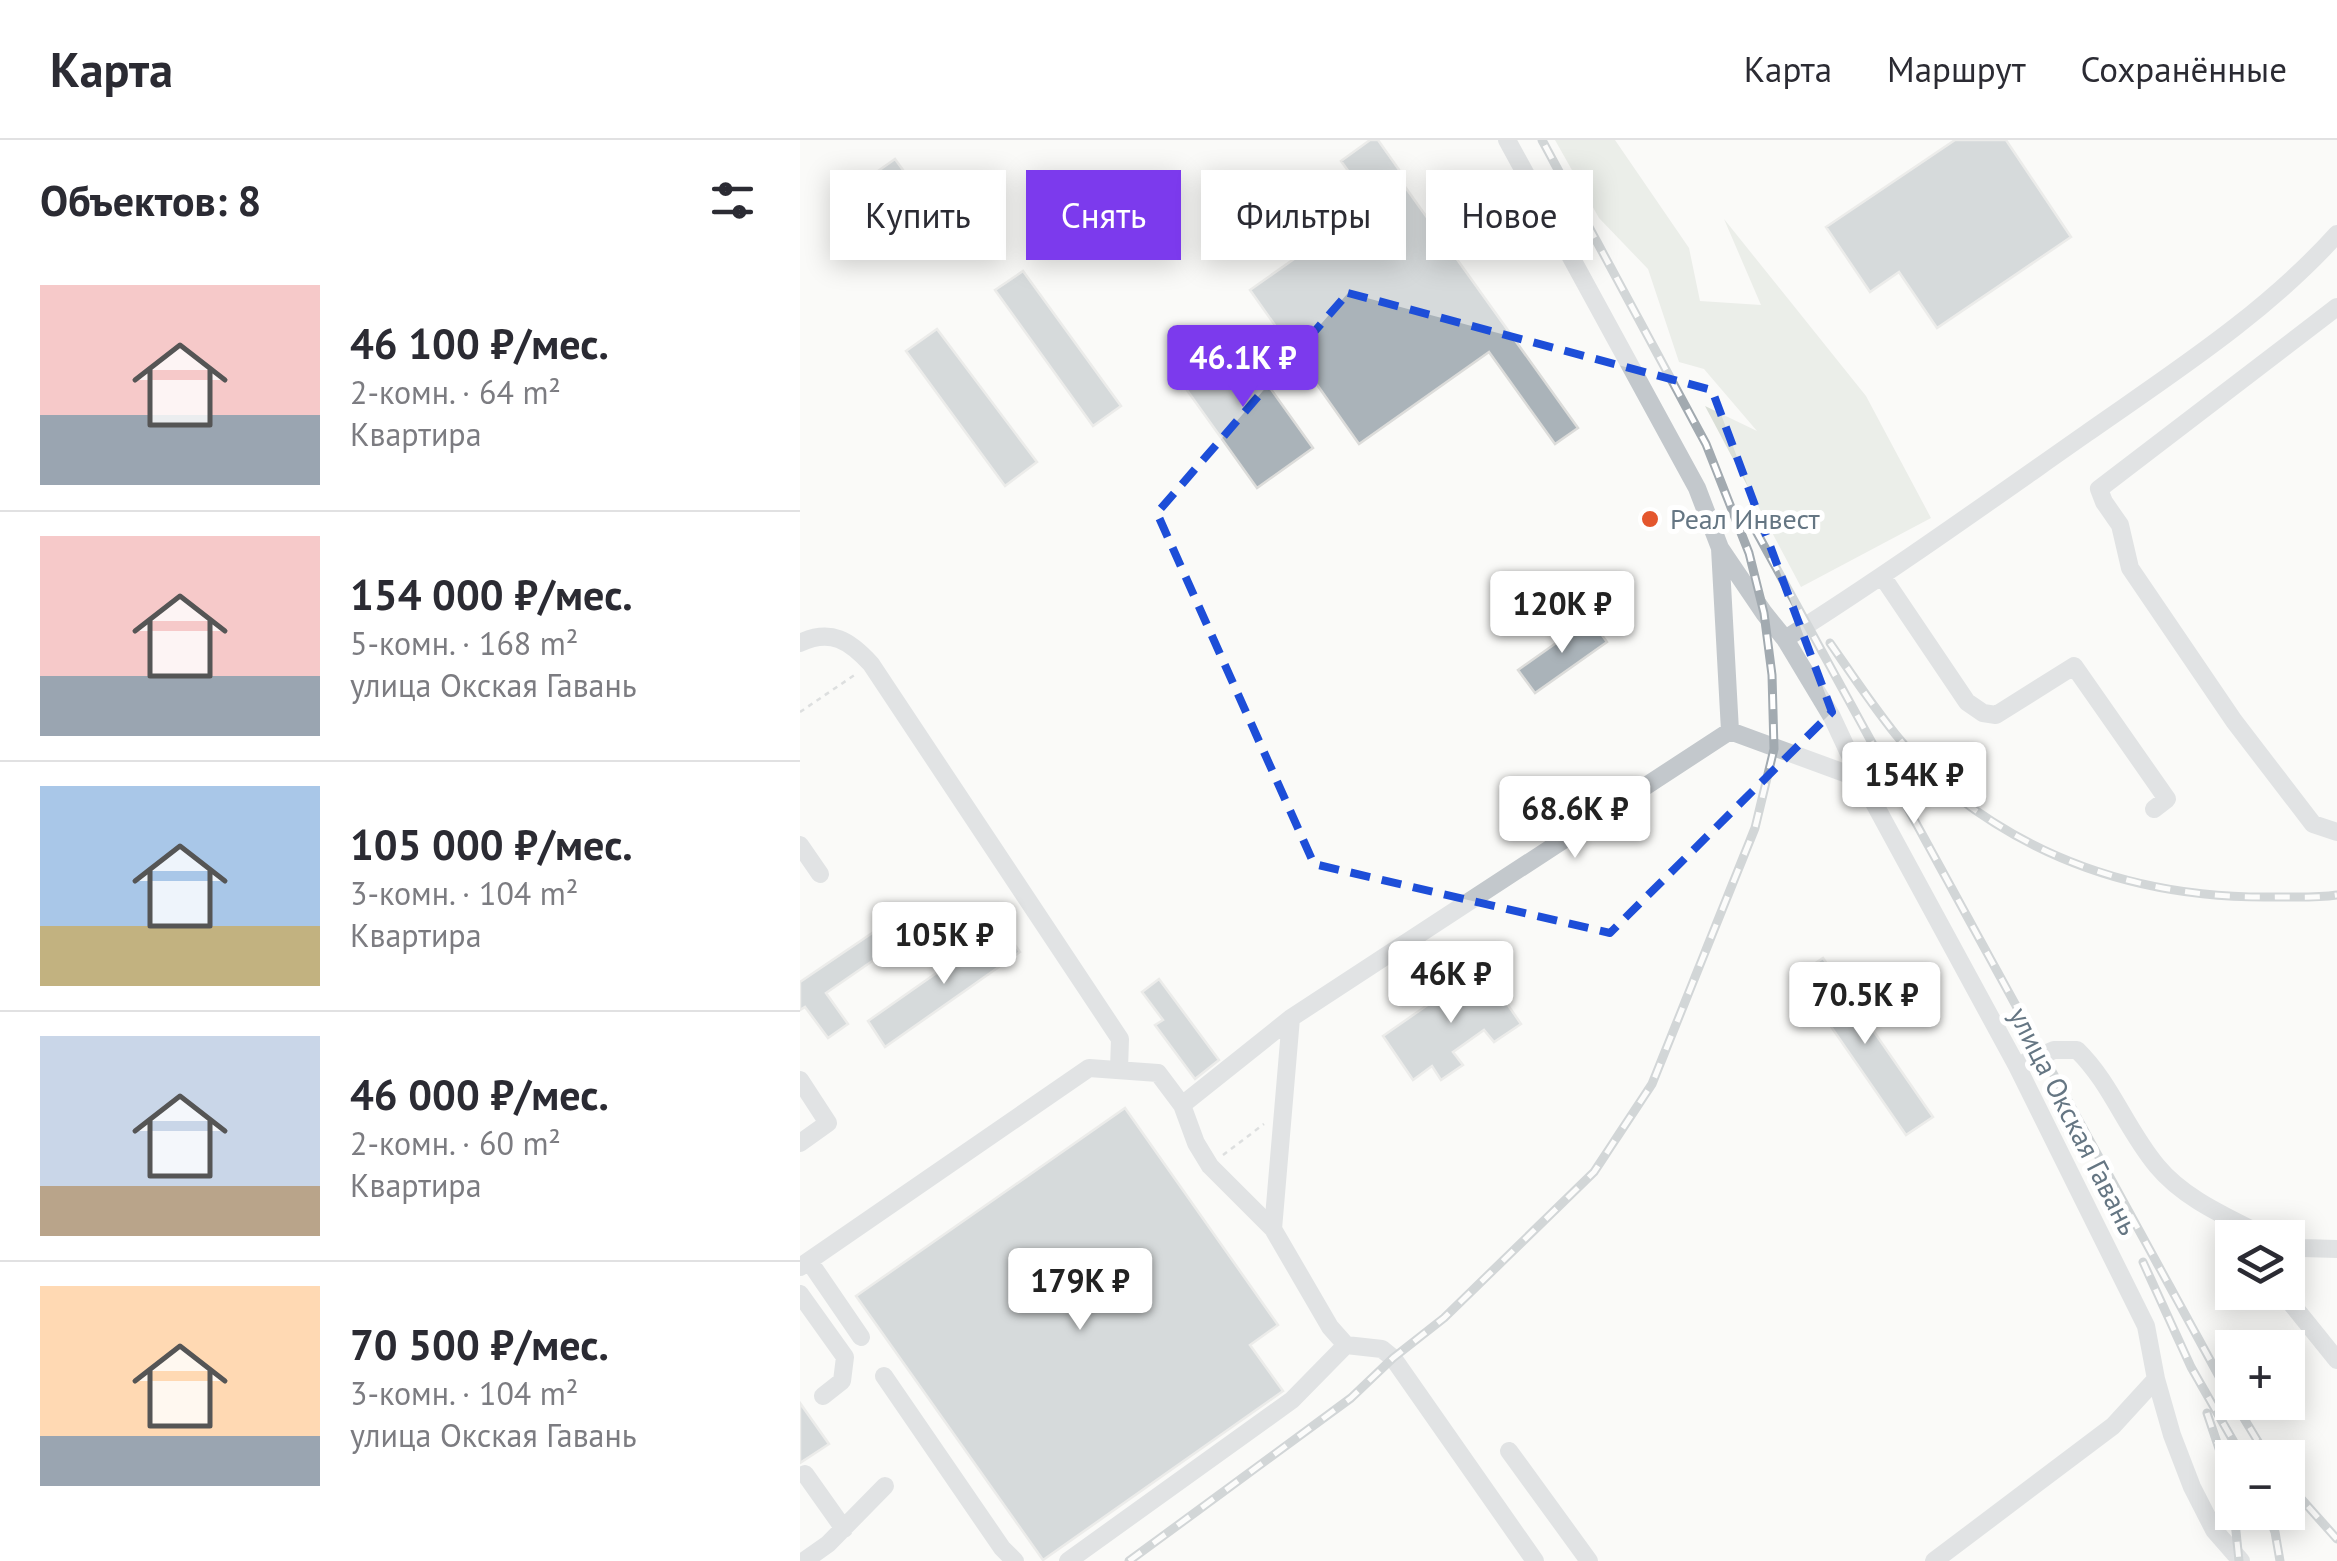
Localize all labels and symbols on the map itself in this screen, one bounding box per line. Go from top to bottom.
pin: 46.1K ₽ [1151,325,1335,410]
place label: Реал Инвест [1670,500,1821,537]
marker: Реал Инвест [1639,508,1661,530]
pin: 120K ₽ [1481,571,1643,656]
pin: 154K ₽ [1833,742,1995,827]
pin: 68.6K ₽ [1483,776,1667,861]
pin: 105K ₽ [863,902,1025,987]
pin: 46K ₽ [1381,941,1521,1026]
pin: 70.5K ₽ [1773,962,1957,1047]
street label: улица Окская Гавань [2001,1001,2148,1241]
pin: 179K ₽ [999,1248,1161,1333]

